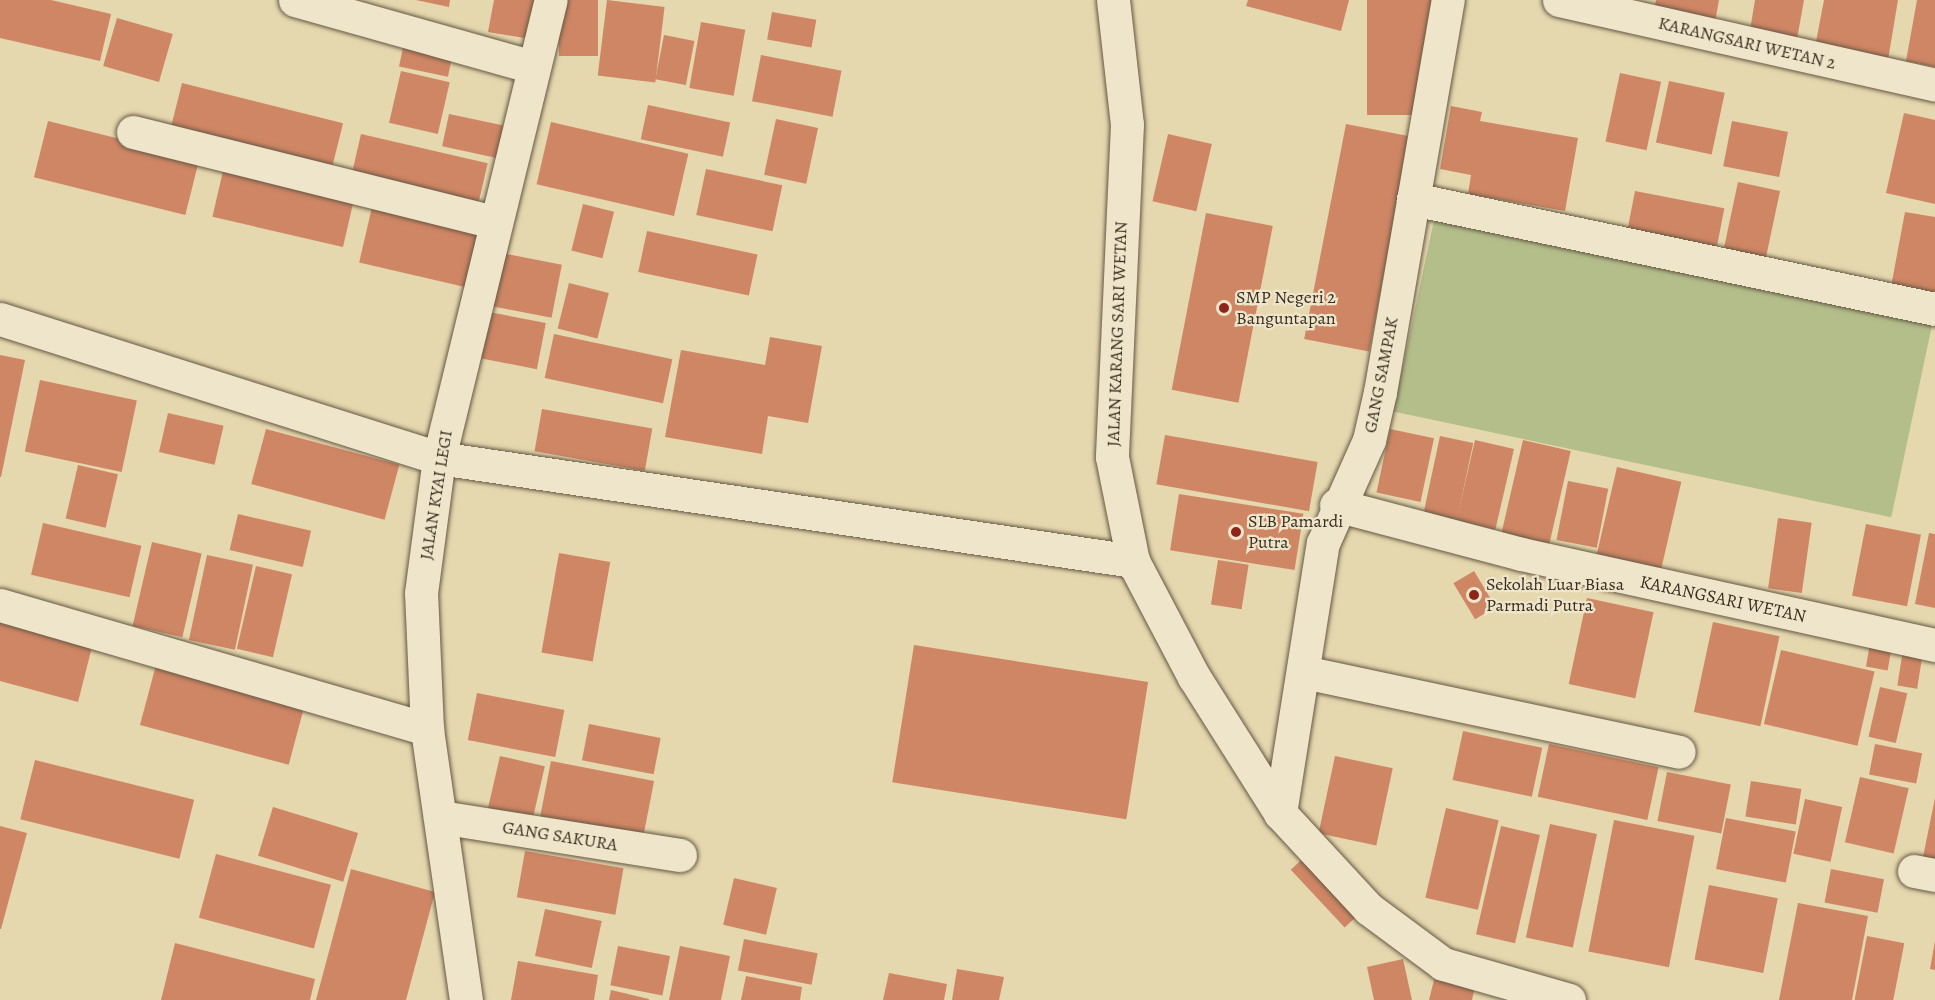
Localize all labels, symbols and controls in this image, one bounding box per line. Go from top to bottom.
street label: KARANGSARI WETAN 2 [1656,12,1838,74]
street label: JALAN KARANG SARI WETAN [1102,221,1132,447]
place label: SMP Negeri 2 Banguntapan [1236,287,1336,330]
marker: SMP Negeri 2 Banguntapan [1217,301,1231,315]
street label: GANG SAMPAK [1359,315,1403,435]
street label: JALAN KYAI LEGI [415,429,457,561]
place label: SLB Pamardi Putra [1248,511,1343,554]
marker: SLB Pamardi Putra [1229,525,1243,539]
street label: KARANGSARI WETAN [1638,571,1808,627]
place label: Sekolah Luar Biasa Parmadi Putra [1486,574,1624,616]
marker: Sekolah Luar Biasa Parmadi Putra [1467,588,1481,602]
street label: GANG SAKURA [501,816,619,856]

